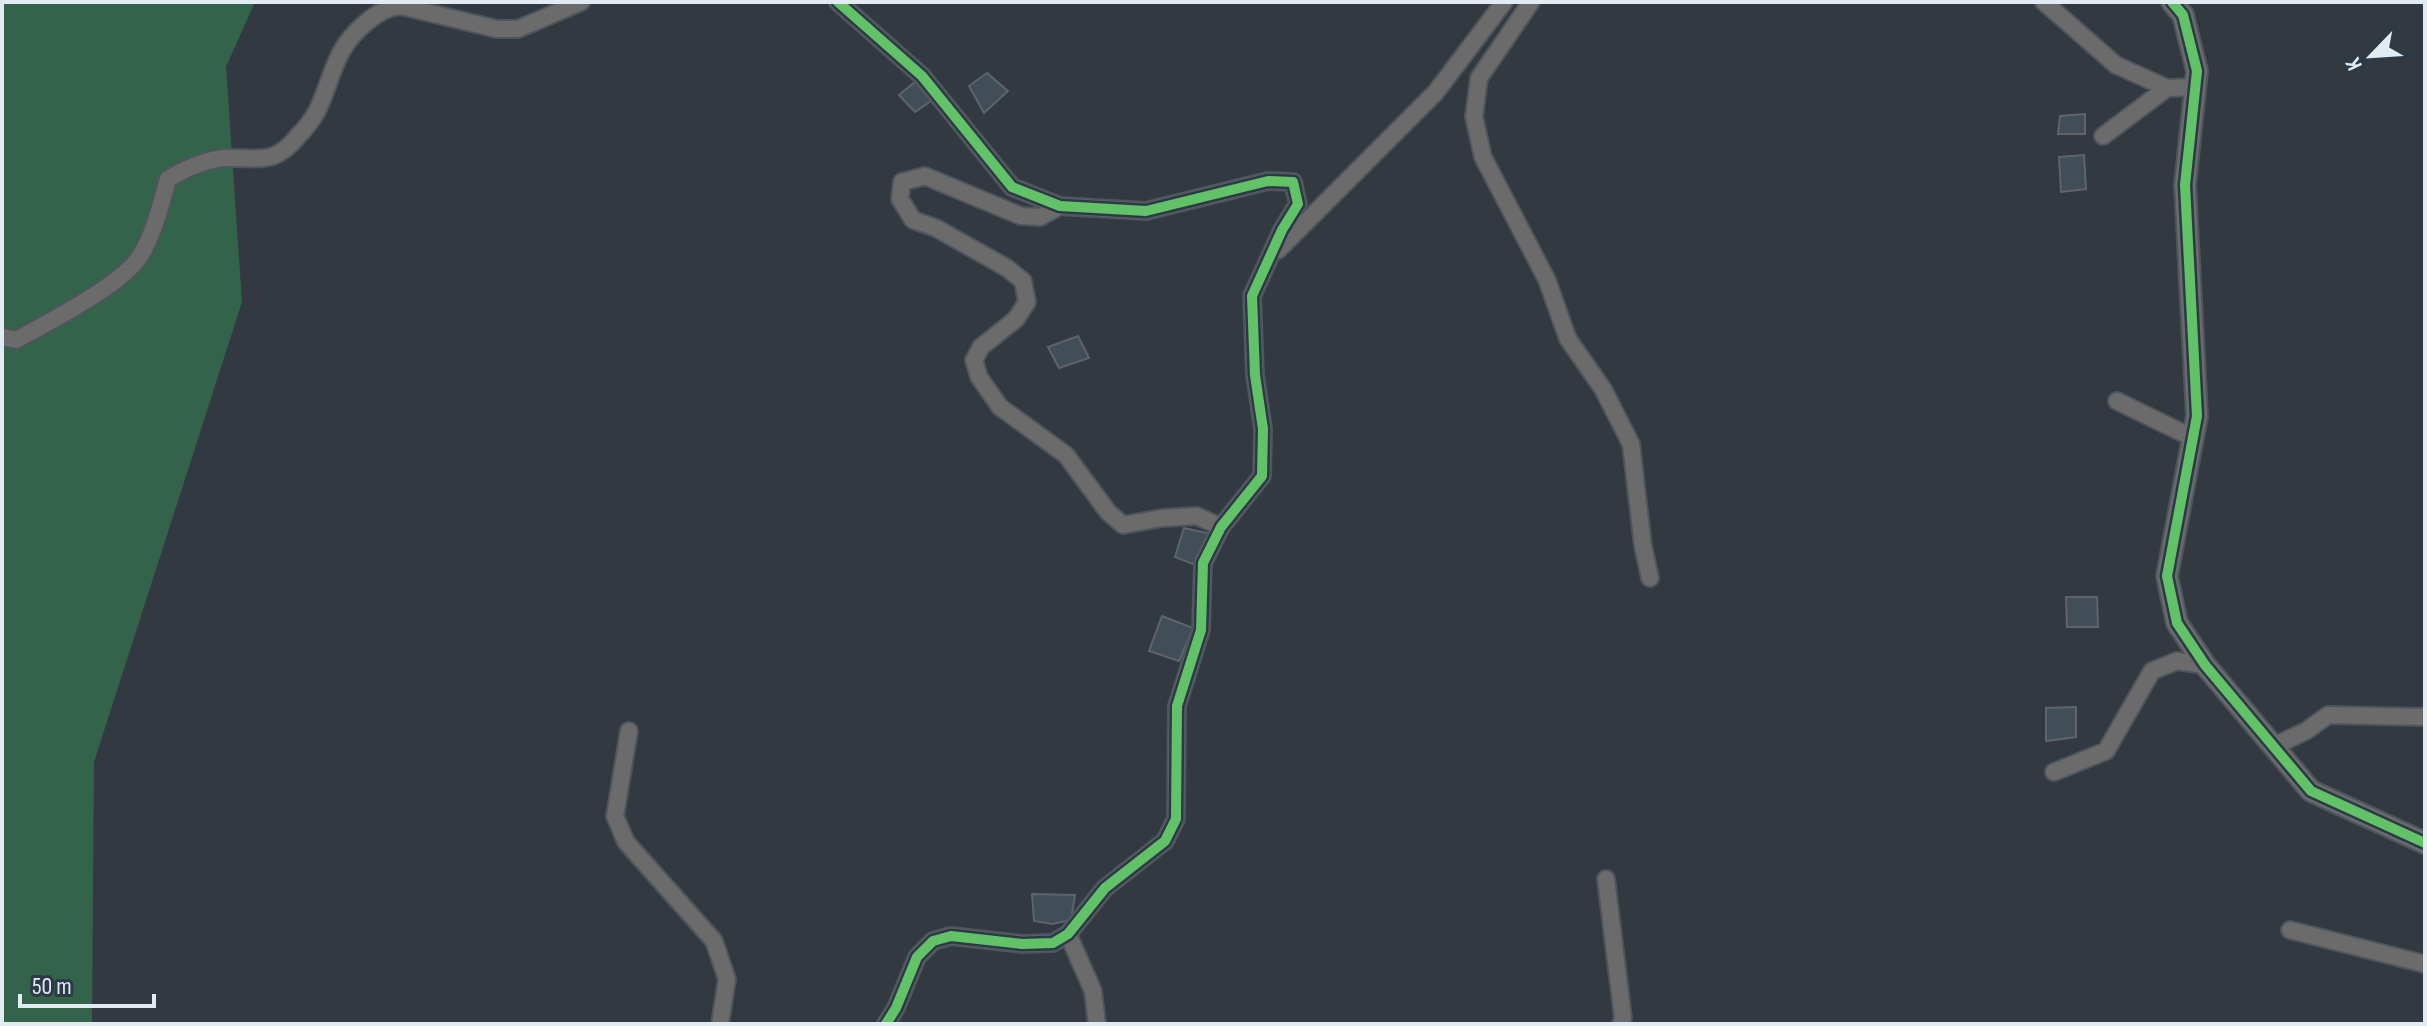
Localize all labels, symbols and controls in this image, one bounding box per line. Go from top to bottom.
north arrow [2331,16,2411,96]
text: K [2340,53,2369,74]
scale bar [20,958,154,1008]
text: 50 m [32,972,72,1001]

